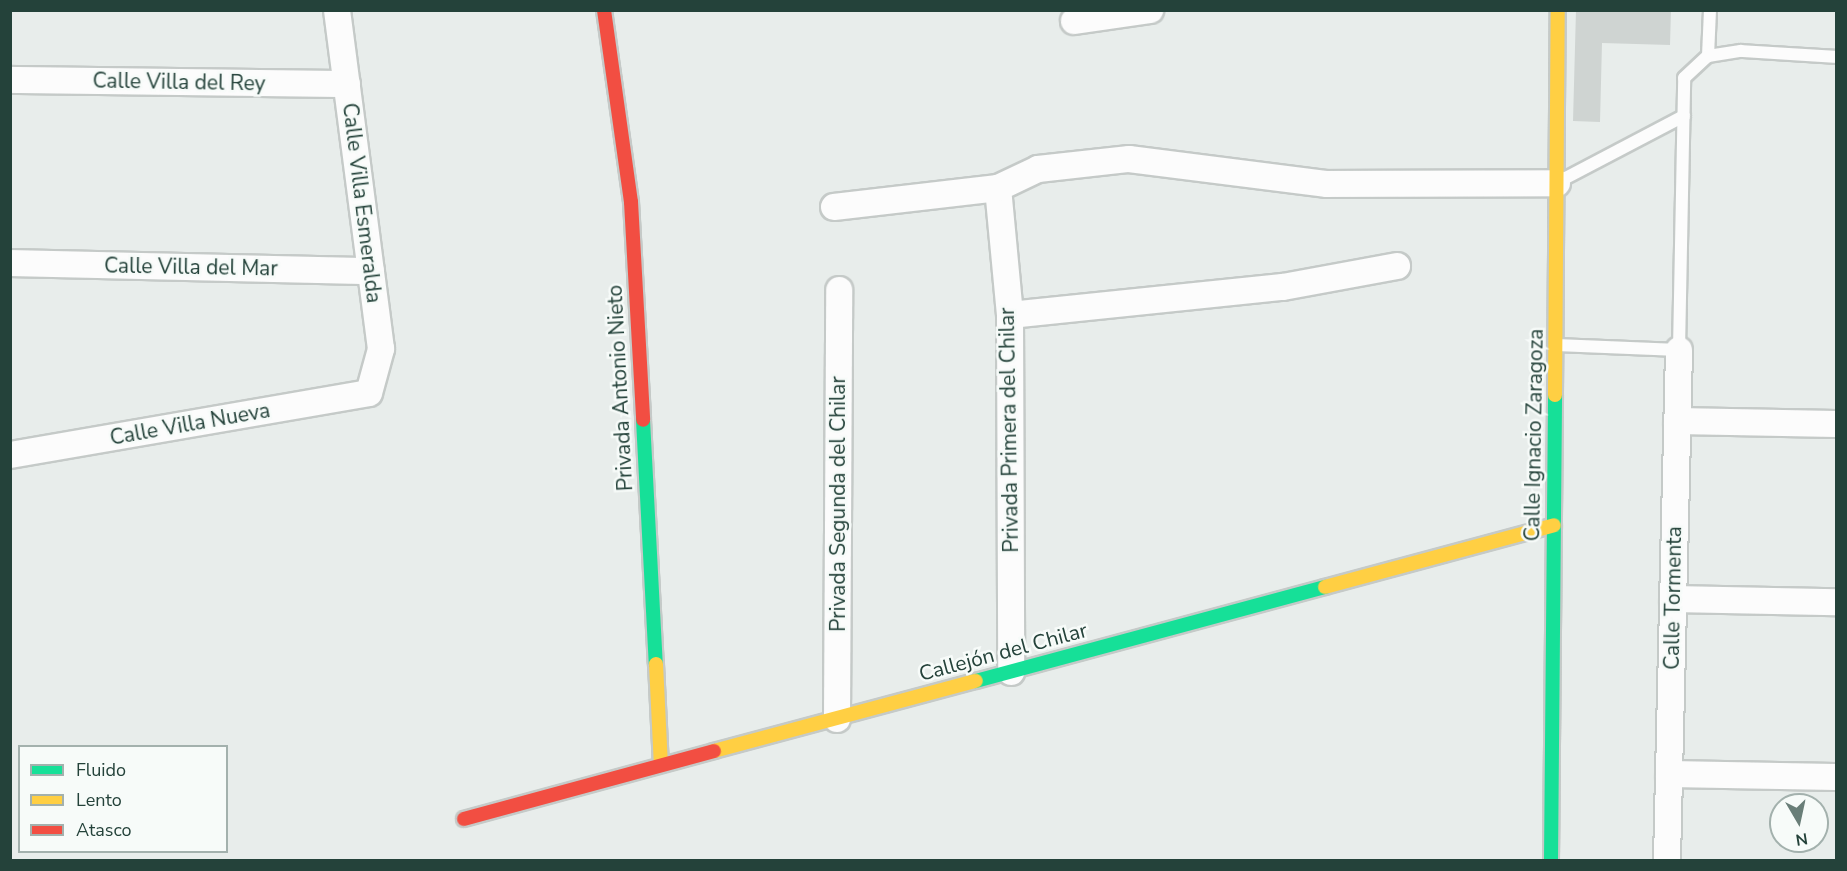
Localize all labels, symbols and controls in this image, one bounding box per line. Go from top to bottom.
street label: Calle Villa del Rey [92,68,266,96]
street label: Calle Villa Esmeralda [337,101,387,305]
street label: Calle Villa del Mar [104,253,278,281]
street label: Privada Antonio Nieto [602,284,638,492]
street label: Privada Primera del Chilar [994,307,1024,553]
street label: Calle Ignacio Zaragoza [1520,328,1548,542]
street label: Privada Segunda del Chilar [825,376,851,632]
street label: Calle Villa Nueva [108,398,272,450]
street label: Calle Tormenta [1659,526,1687,670]
street label: Callejón del Chilar [916,617,1090,687]
legend [18,745,228,853]
text: Fluido [76,758,126,782]
text: Lento [76,788,122,812]
north arrow [1769,793,1829,853]
text: Atasco [76,818,132,842]
text: N [1794,827,1809,851]

